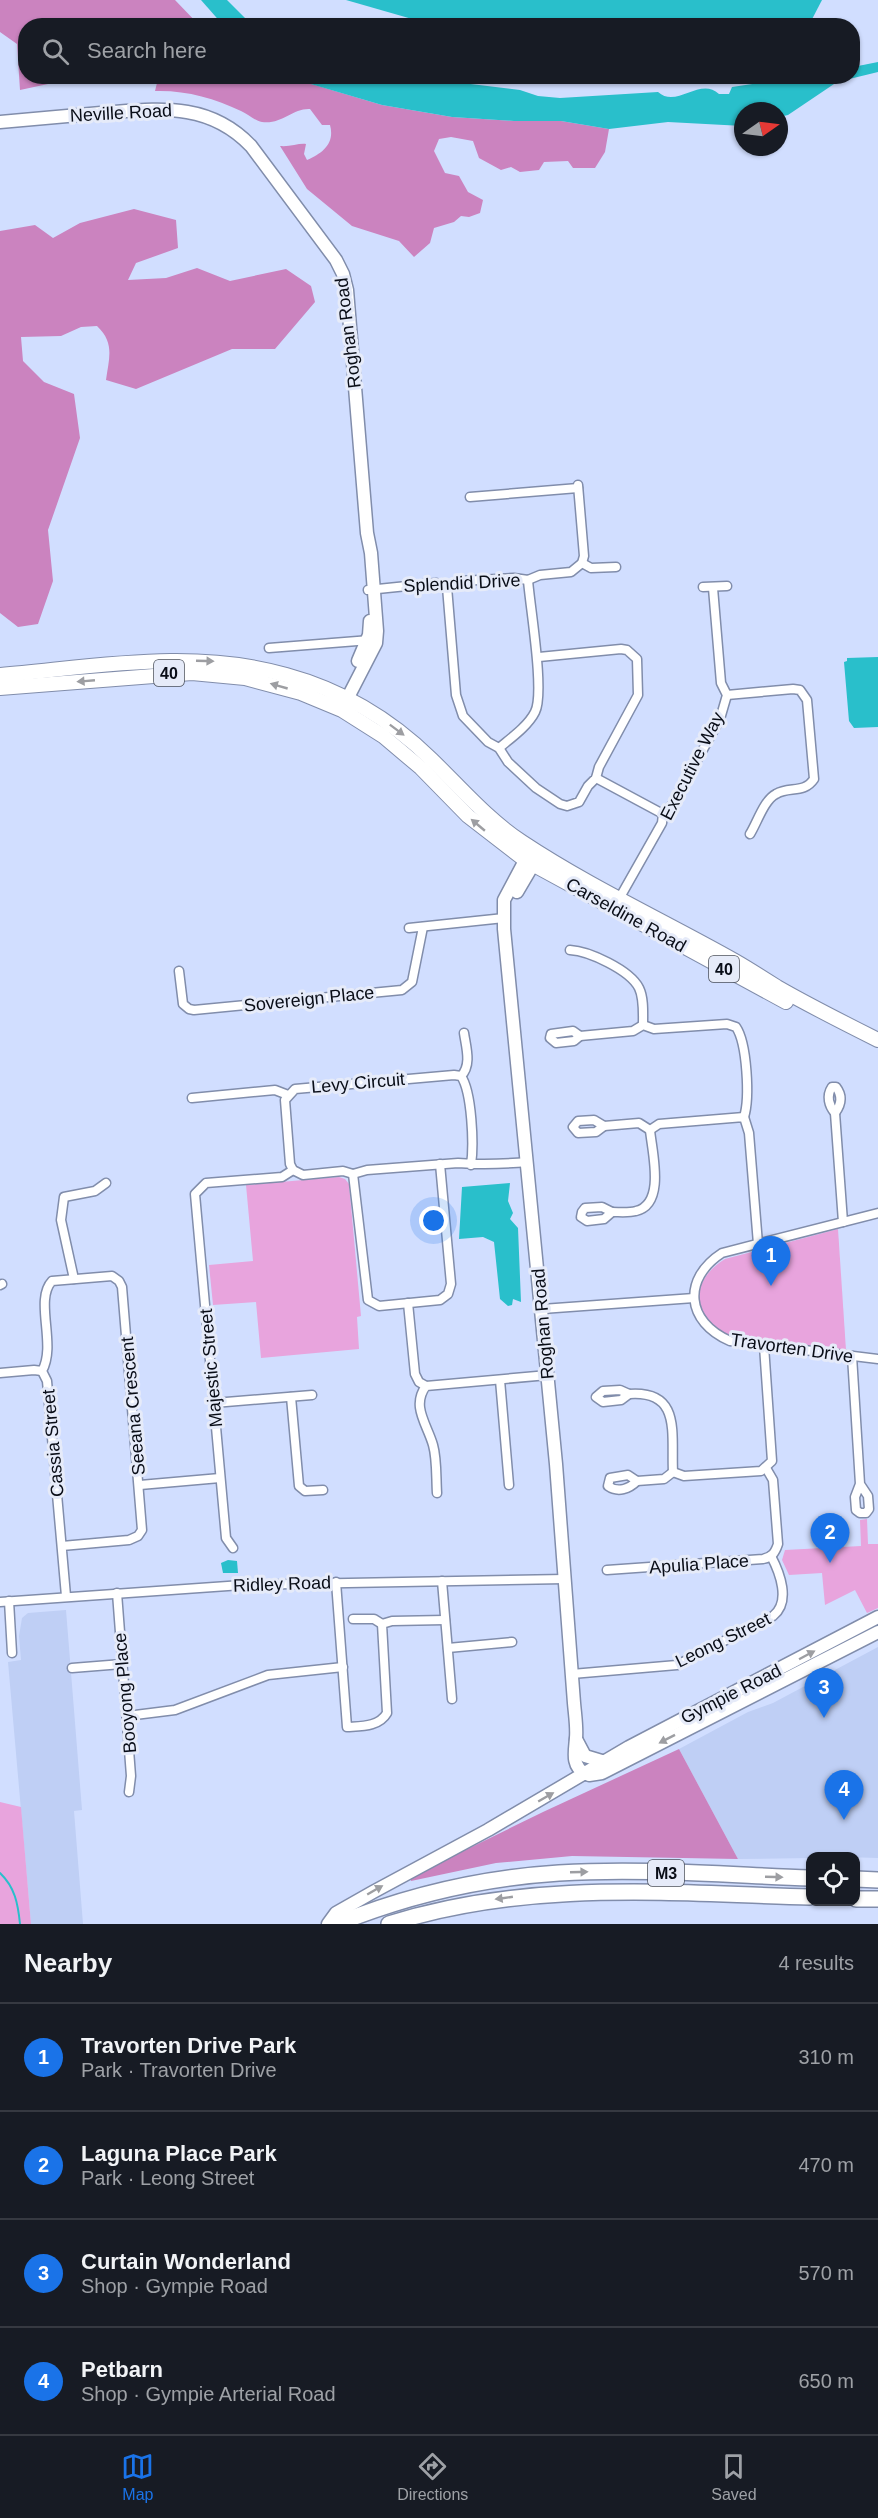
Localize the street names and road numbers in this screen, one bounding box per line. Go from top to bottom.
street label: Neville Road [70,100,172,126]
street label: Roghan Road [331,277,365,389]
street label: Splendid Drive [403,570,521,596]
road number: 40 [154,660,184,686]
street label: Executive Way [656,709,728,823]
street label: Carseldine Road [563,874,689,956]
road number: 40 [709,956,739,982]
street label: Sovereign Place [243,982,375,1016]
street label: Levy Circuit [310,1069,406,1097]
street label: Roghan Road [528,1268,558,1380]
street label: Majestic Street [196,1308,226,1428]
street label: Travorten Drive [730,1330,854,1366]
street label: Seeana Crescent [117,1336,149,1476]
street label: Cassia Street [38,1388,68,1498]
street label: Apulia Place [648,1551,750,1577]
street label: Ridley Road [233,1572,331,1596]
street label: Leong Street [672,1608,774,1672]
street label: Booyong Place [110,1632,140,1754]
street label: Gympie Road [677,1660,785,1728]
road number: M3 [648,1860,684,1886]

